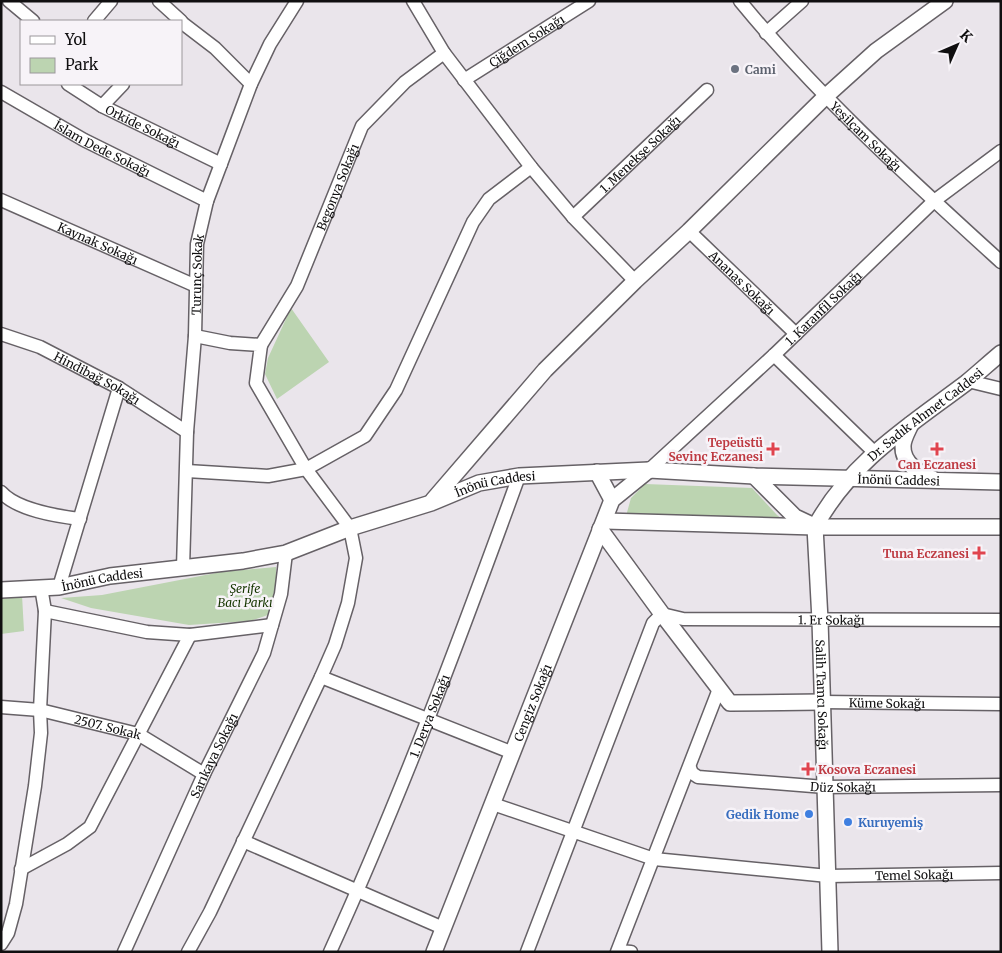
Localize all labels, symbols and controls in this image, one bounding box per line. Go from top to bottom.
street label: Çiğdem Sokağı [486,11,567,70]
legend [20,20,182,85]
north arrow [932,20,982,70]
text: K [956,26,977,46]
text: Yol [64,30,87,49]
text: Park [65,55,99,74]
place label: Cami [745,62,776,77]
marker: Cami [729,63,741,75]
street label: Yeşilçam Sokağı [827,98,905,174]
street label: Orkide Sokağı [103,101,183,151]
street label: 1. Menekşe Sokağı [596,112,683,196]
street label: İslam Dede Sokağı [51,117,153,179]
street label: Begonya Sokağı [313,141,362,233]
street label: Kaynak Sokağı [56,219,141,267]
street label: Turunç Sokak [188,232,207,315]
street label: Ananas Sokağı [706,247,778,317]
street label: 1. Karanfil Sokağı [782,267,865,348]
street label: Hindibağ Sokağı [52,348,143,407]
street label: Dr. Sadık Ahmet Caddesi [864,364,986,464]
place label: Tepeüstü Sevinç Eczanesi [668,435,763,464]
marker: Tepeüstü Sevinç Eczanesi [767,443,779,455]
marker: Can Eczanesi [931,443,943,455]
place label: Can Eczanesi [898,457,976,472]
street label: İnönü Caddesi [453,468,536,500]
street label: İnönü Caddesi [857,471,940,488]
place label: Tuna Eczanesi [883,546,969,561]
marker: Tuna Eczanesi [973,547,985,559]
street label: İnönü Caddesi [60,565,144,594]
park label: Şerife Bacı Parkı [217,581,273,610]
street label: 1. Er Sokağı [798,612,865,627]
street label: Salih Tamcı Sokağı [813,639,831,751]
street label: Cengiz Sokağı [510,662,554,744]
street label: 1. Derya Sokağı [406,672,452,760]
street label: Küme Sokağı [849,695,925,711]
street label: Sarıkaya Sokağı [187,710,241,800]
street label: 2507. Sokak [73,711,143,742]
place label: Kosova Eczanesi [818,762,916,777]
marker: Kosova Eczanesi [802,763,814,775]
street label: Düz Sokağı [810,778,876,795]
place label: Gedik Home [726,807,799,822]
marker: Gedik Home [803,808,815,820]
place label: Kuruyemiş [858,815,923,830]
marker: Kuruyemiş [842,816,854,828]
street label: Temel Sokağı [875,866,953,883]

